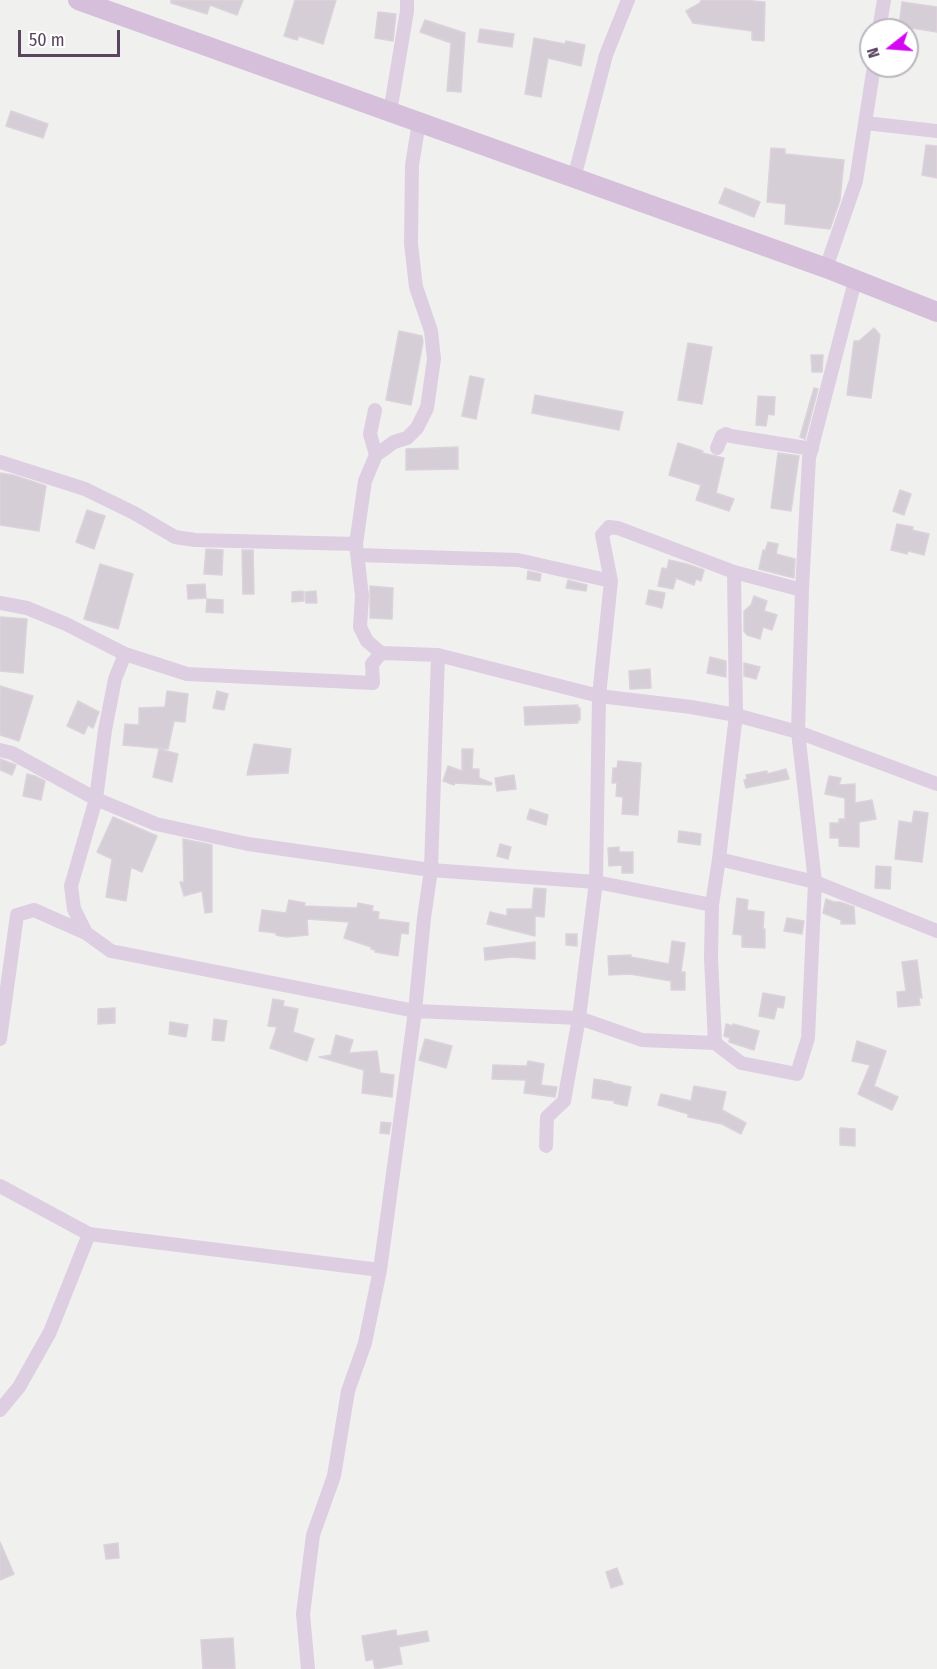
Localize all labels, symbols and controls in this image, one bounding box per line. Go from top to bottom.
scale bar [21,18,123,56]
north arrow [859,18,919,78]
text: 50 m [29,29,65,51]
text: N [863,45,884,60]

